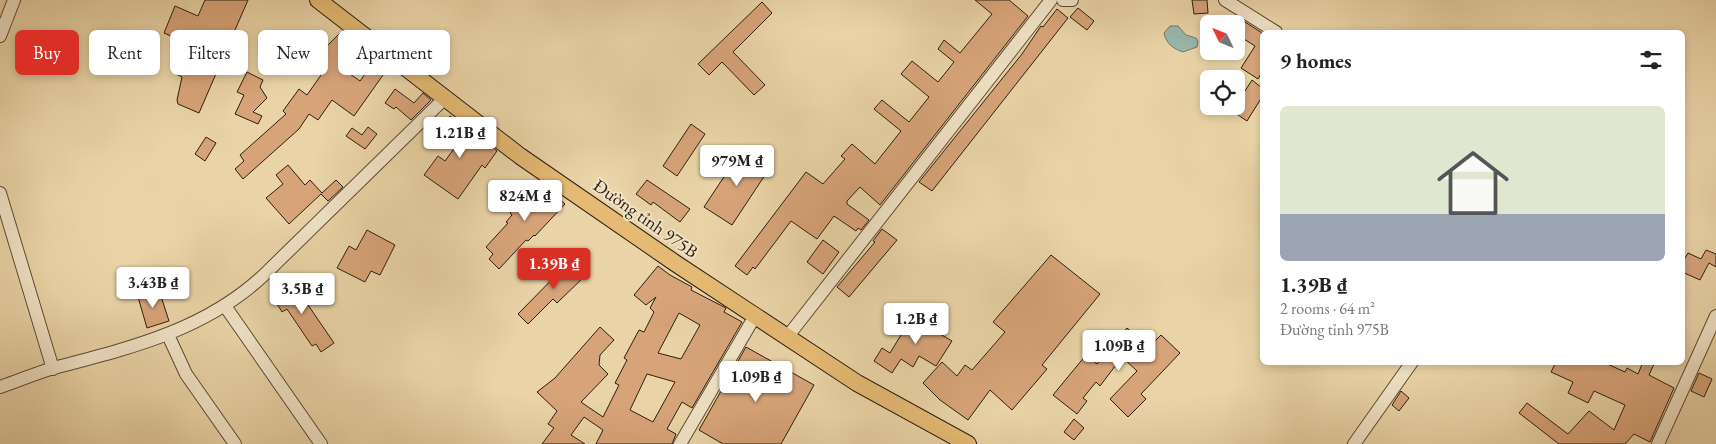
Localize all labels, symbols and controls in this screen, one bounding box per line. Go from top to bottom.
north arrow [1200,15,1245,60]
map controls [1200,15,1245,115]
chip: Buy [15,30,79,75]
chip: Rent [89,30,160,75]
chip: Filters [170,30,248,75]
chip: New [258,30,328,75]
chip: Apartment [338,30,450,75]
icon: filters [1637,46,1665,74]
text: 9 homes [1280,47,1352,74]
button: locate [1200,70,1245,115]
pin: 1.21B ₫ [414,116,506,159]
text: 1.21B ₫ [434,122,486,143]
icon: home [1428,138,1518,228]
pin: 979M ₫ [696,144,778,187]
text: 979M ₫ [711,150,763,171]
street label: Đường tỉnh 975B [589,173,703,263]
pin: 824M ₫ [484,180,566,222]
text: 824M ₫ [499,185,551,206]
pin: 1.39B ₫ [508,248,600,290]
text: 1.39B ₫ [528,253,580,274]
pin: 3.43B ₫ [107,266,199,309]
text: 1.39B ₫ [1280,271,1347,298]
text: 3.43B ₫ [127,272,179,293]
pin: 3.5B ₫ [261,272,343,315]
text: 3.5B ₫ [281,278,323,299]
text: 2 rooms · 64 m² [1280,298,1375,319]
pin: 1.2B ₫ [875,302,957,345]
text: 1.2B ₫ [895,308,937,329]
text: Đường tỉnh 975B [1280,319,1389,340]
pin: 1.09B ₫ [1073,330,1165,372]
text: 1.09B ₫ [1093,335,1145,356]
pin: 1.09B ₫ [710,360,802,403]
text: 1.09B ₫ [730,366,782,387]

